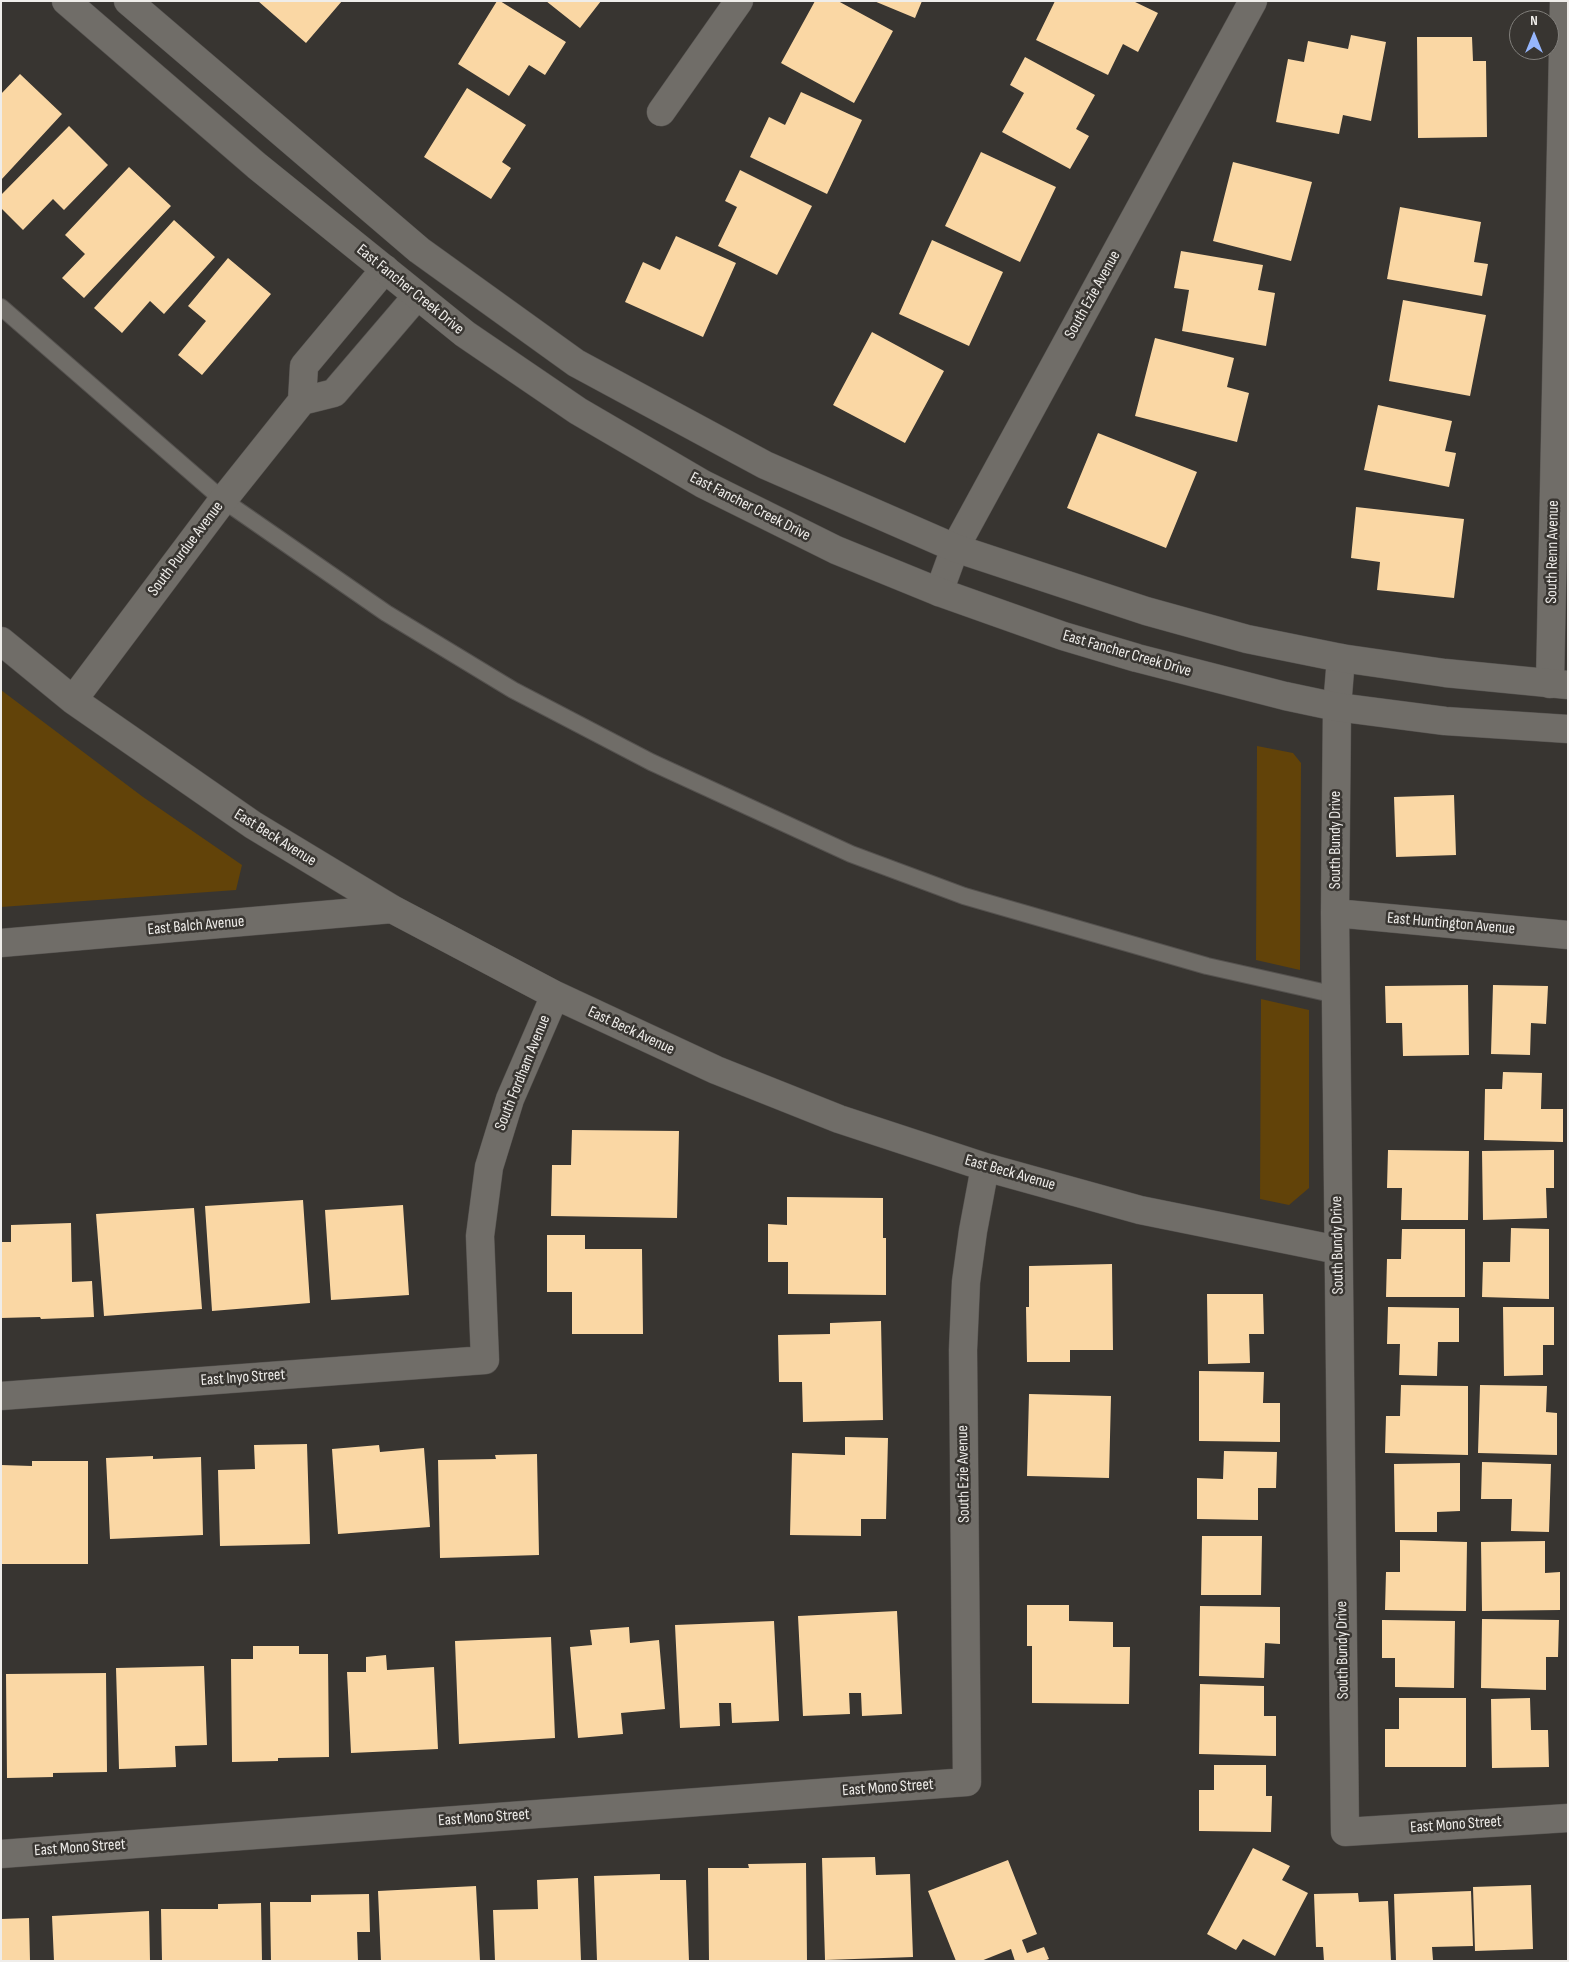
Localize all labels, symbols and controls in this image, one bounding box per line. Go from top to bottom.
north arrow [1509,10,1559,60]
text: N [1530,12,1538,29]
street label: East Fancher Creek Drive [352,241,468,339]
street label: South Ezie Avenue [1061,248,1125,342]
street label: East Fancher Creek Drive [686,468,814,546]
street label: South Purdue Avenue [144,498,228,600]
street label: South Renn Avenue [1542,500,1564,604]
street label: East Fancher Creek Drive [1061,626,1193,682]
street label: South Bundy Drive [1326,791,1346,889]
street label: East Beck Avenue [230,805,320,871]
street label: East Huntington Avenue [1386,909,1516,939]
street label: East Balch Avenue [147,912,245,940]
street label: East Beck Avenue [585,1003,677,1059]
street label: South Fordham Avenue [491,1012,555,1134]
street label: East Beck Avenue [962,1151,1058,1195]
street label: South Bundy Drive [1328,1196,1348,1294]
street label: East Inyo Street [200,1365,286,1391]
street label: South Ezie Avenue [954,1425,974,1523]
street label: South Bundy Drive [1333,1601,1353,1699]
street label: East Mono Street [842,1775,934,1801]
street label: East Mono Street [438,1805,530,1831]
street label: East Mono Street [1410,1812,1502,1838]
street label: East Mono Street [34,1835,126,1861]

